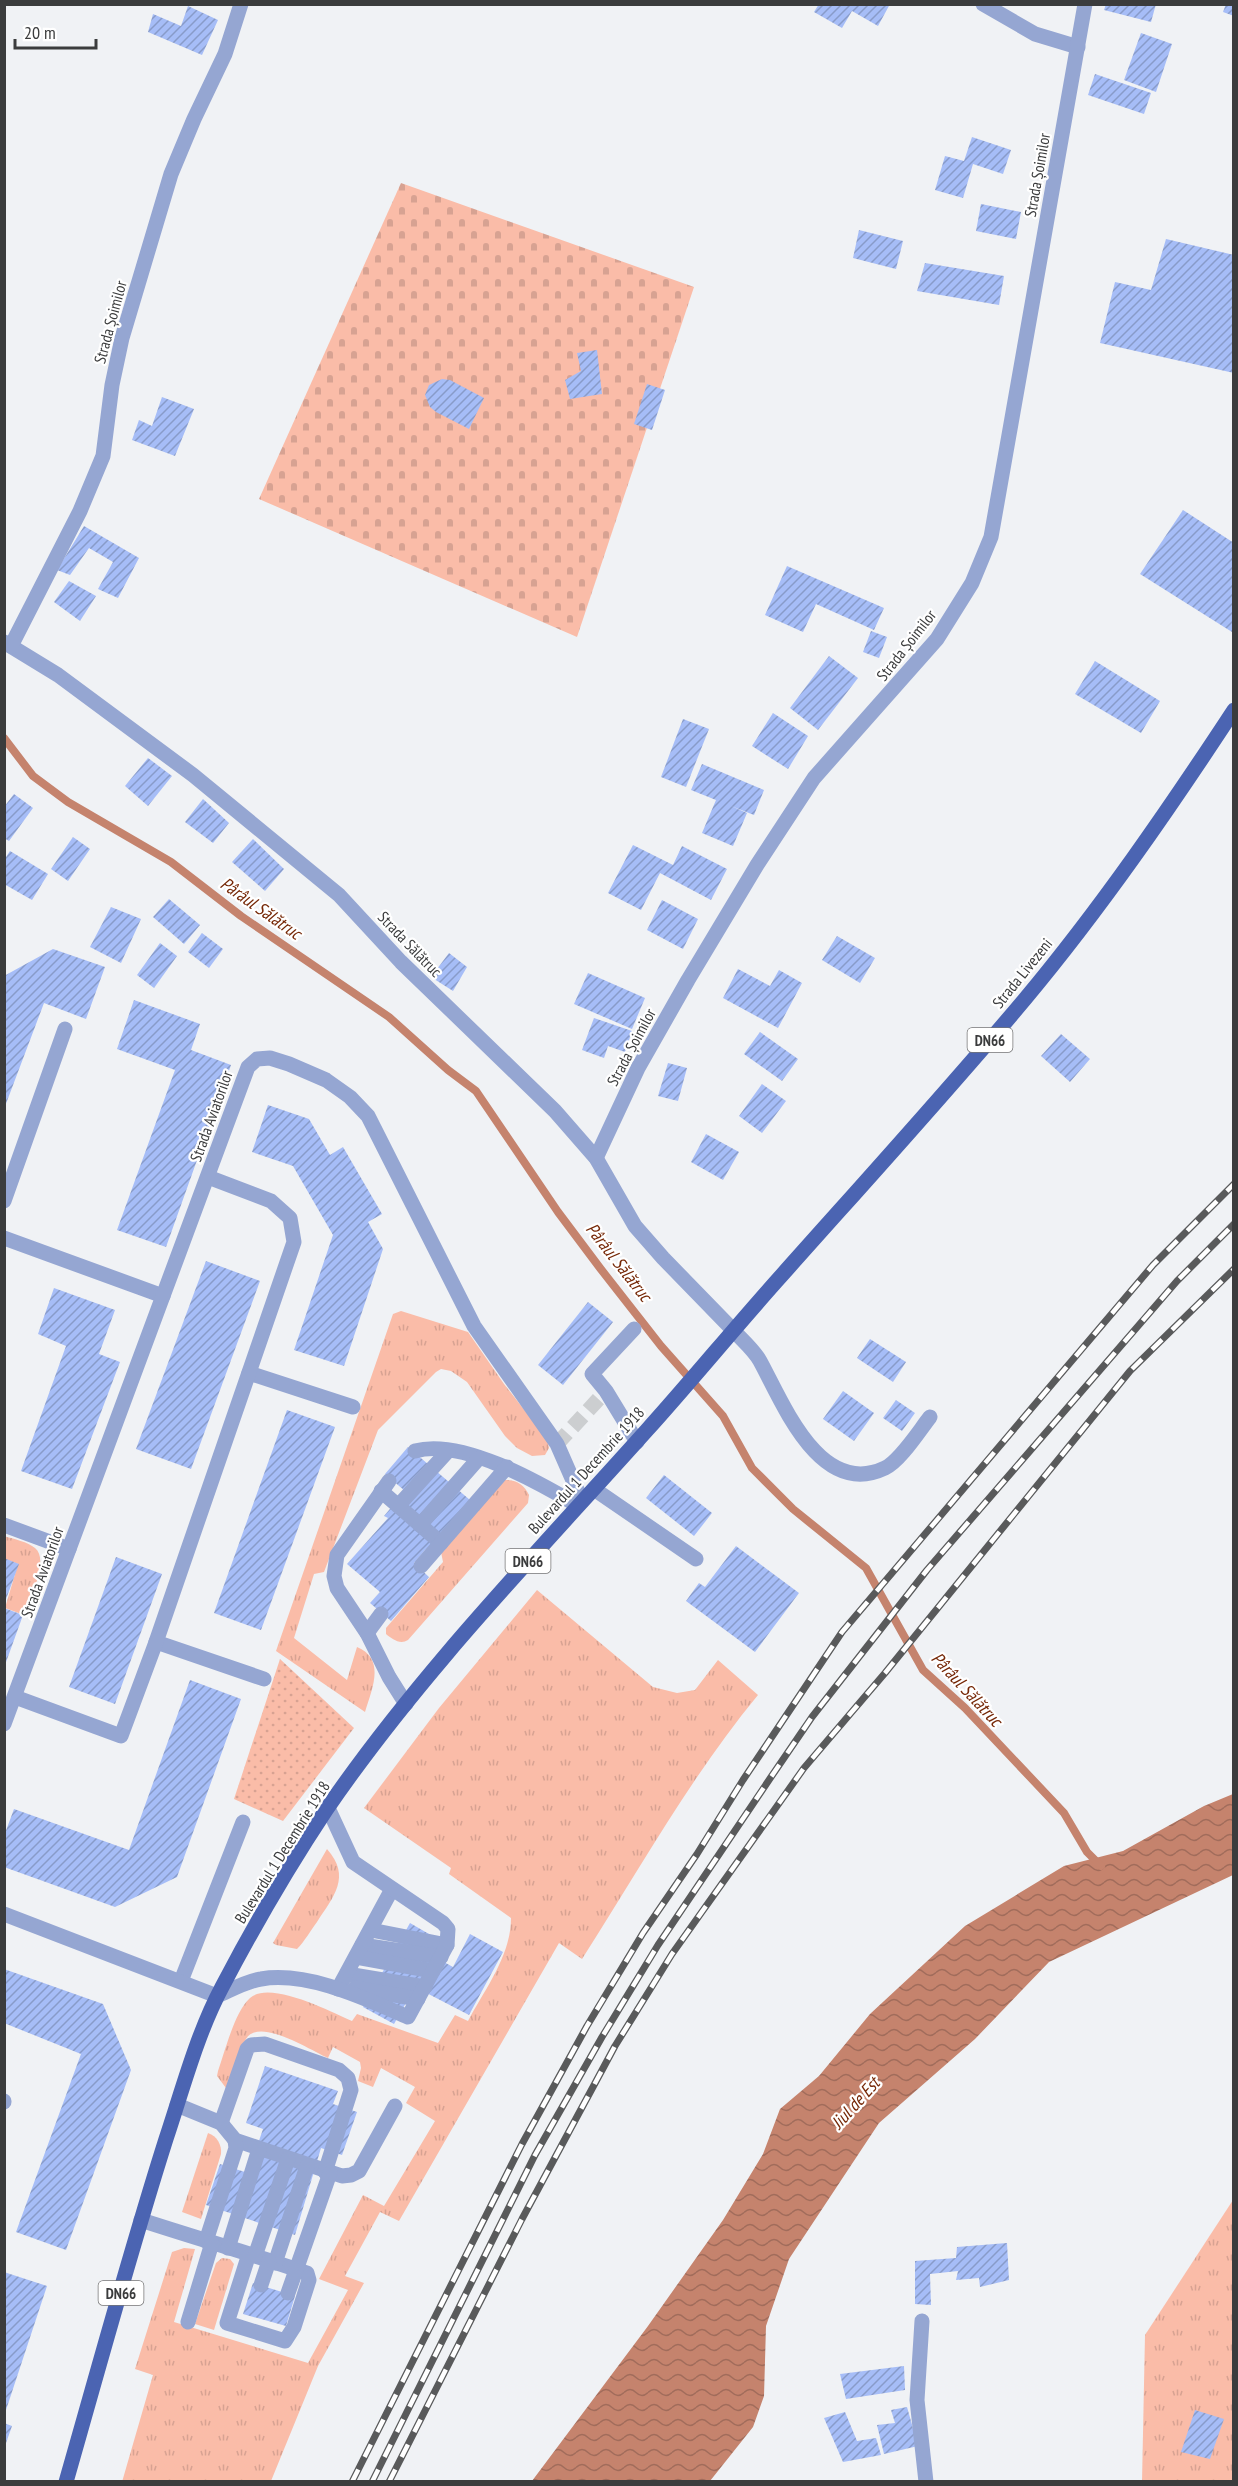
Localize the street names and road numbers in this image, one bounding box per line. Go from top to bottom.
street label: Strada Șoimilor [1020,131,1054,219]
street label: Strada Șoimilor [89,278,131,366]
street label: Strada Șoimilor [872,605,940,685]
street label: Strada Sălătruc [374,907,446,981]
street label: Strada Livezeni [988,934,1056,1012]
street label: Strada Șoimilor [602,1004,660,1089]
road number: DN66 [968,1028,1012,1052]
street label: Strada Aviatorilor [185,1067,237,1164]
street label: Bulevardul 1 Decembrie 1918 [524,1402,648,1538]
street label: Strada Aviatorilor [16,1523,68,1620]
road number: DN66 [506,1549,550,1573]
street label: Bulevardul 1 Decembrie 1918 [230,1777,334,1927]
road number: DN66 [98,2281,144,2305]

